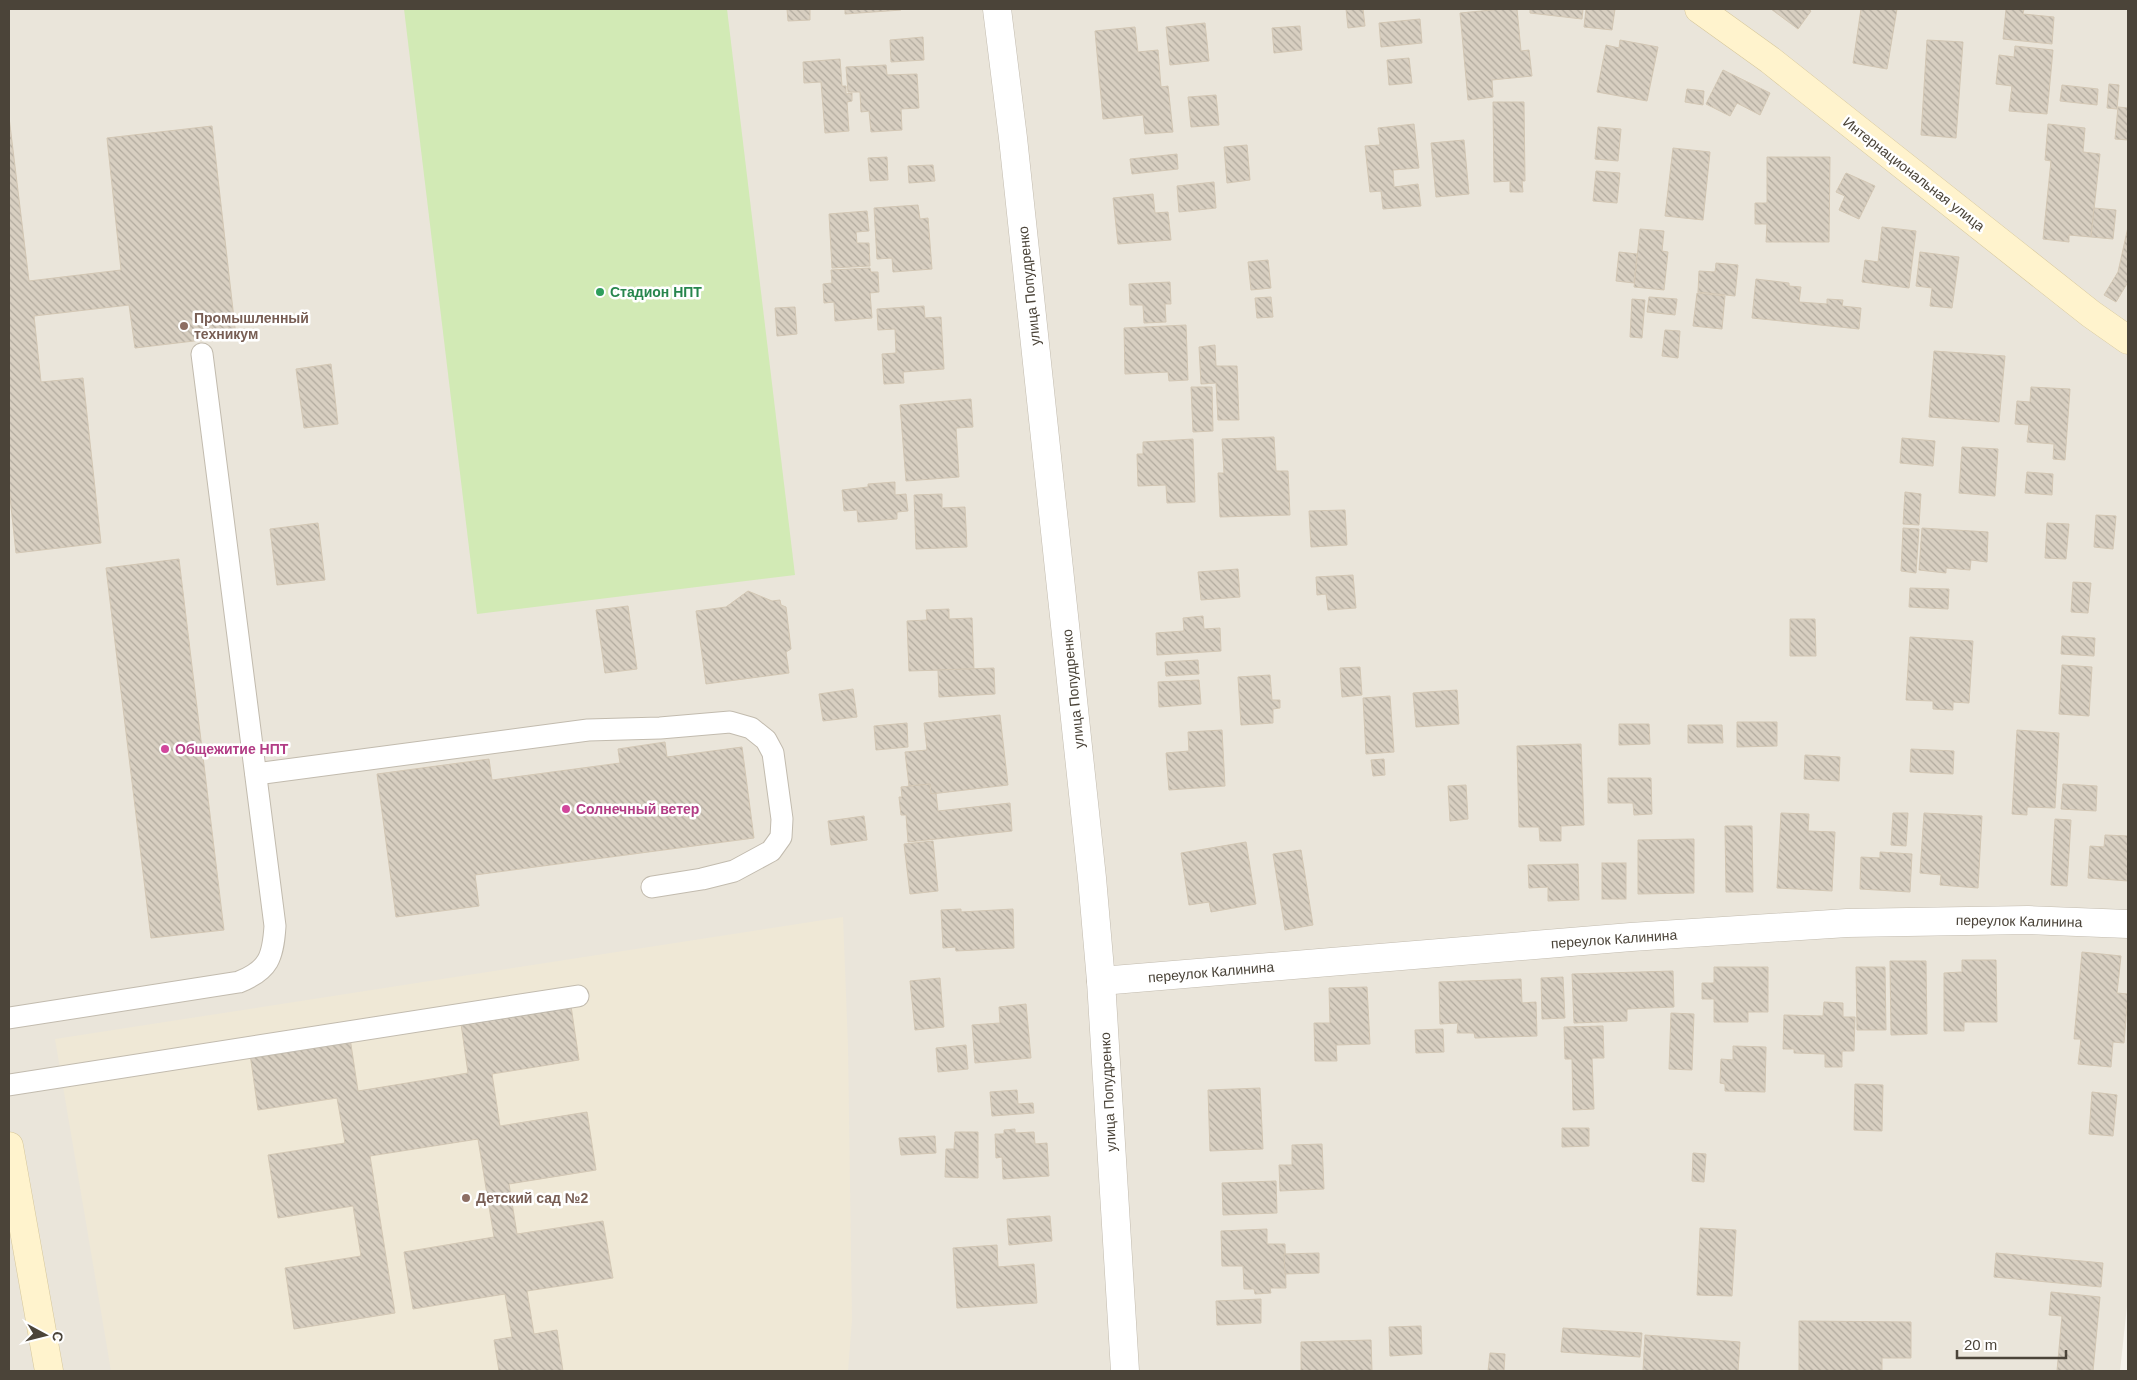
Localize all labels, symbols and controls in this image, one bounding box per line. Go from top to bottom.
street label: Интернациональная улица [1840,114,1988,234]
street label: улица Попудренко [1015,225,1043,346]
place label: Стадион НПТ [610,284,702,300]
marker: Стадион НПТ [594,286,606,298]
place label: Промышленный техникум [194,310,309,342]
marker: Промышленный техникум [178,320,190,332]
street label: улица Попудренко [1059,628,1087,749]
place label: Общежитие НПТ [175,741,289,757]
marker: Общежитие НПТ [159,743,171,755]
place label: Солнечный ветер [576,801,699,817]
marker: Солнечный ветер [560,803,572,815]
street label: переулок Калинина [1956,912,2083,930]
street label: переулок Калинина [1550,927,1678,951]
street label: переулок Калинина [1147,958,1275,985]
street label: улица Попудренко [1097,1032,1119,1152]
place label: Детский сад №2 [476,1190,588,1206]
marker: Детский сад №2 [460,1192,472,1204]
north arrow [20,1310,70,1360]
scale bar [1957,1328,2066,1360]
text: С [49,1331,66,1343]
text: 20 m [1964,1336,1997,1353]

